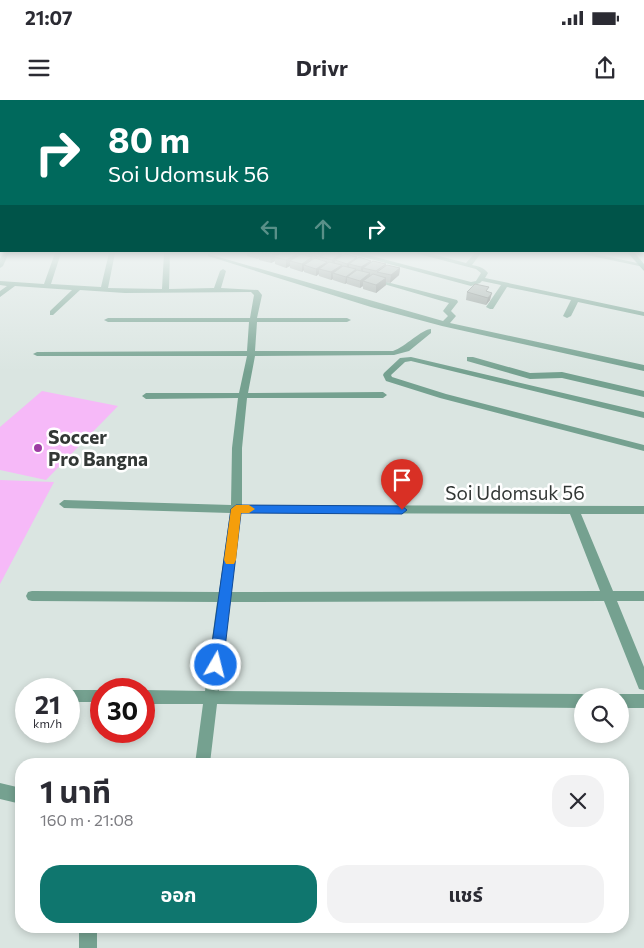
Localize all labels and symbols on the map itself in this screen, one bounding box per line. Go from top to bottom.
place label: Soccer Pro Bangna [48,425,148,470]
marker: Soccer Pro Bangna [32,442,44,454]
pin [381,459,423,510]
street label: Soi Udomsuk 56 [445,481,585,504]
position arrow [189,638,241,690]
speed limit sign: 30 [90,678,155,743]

